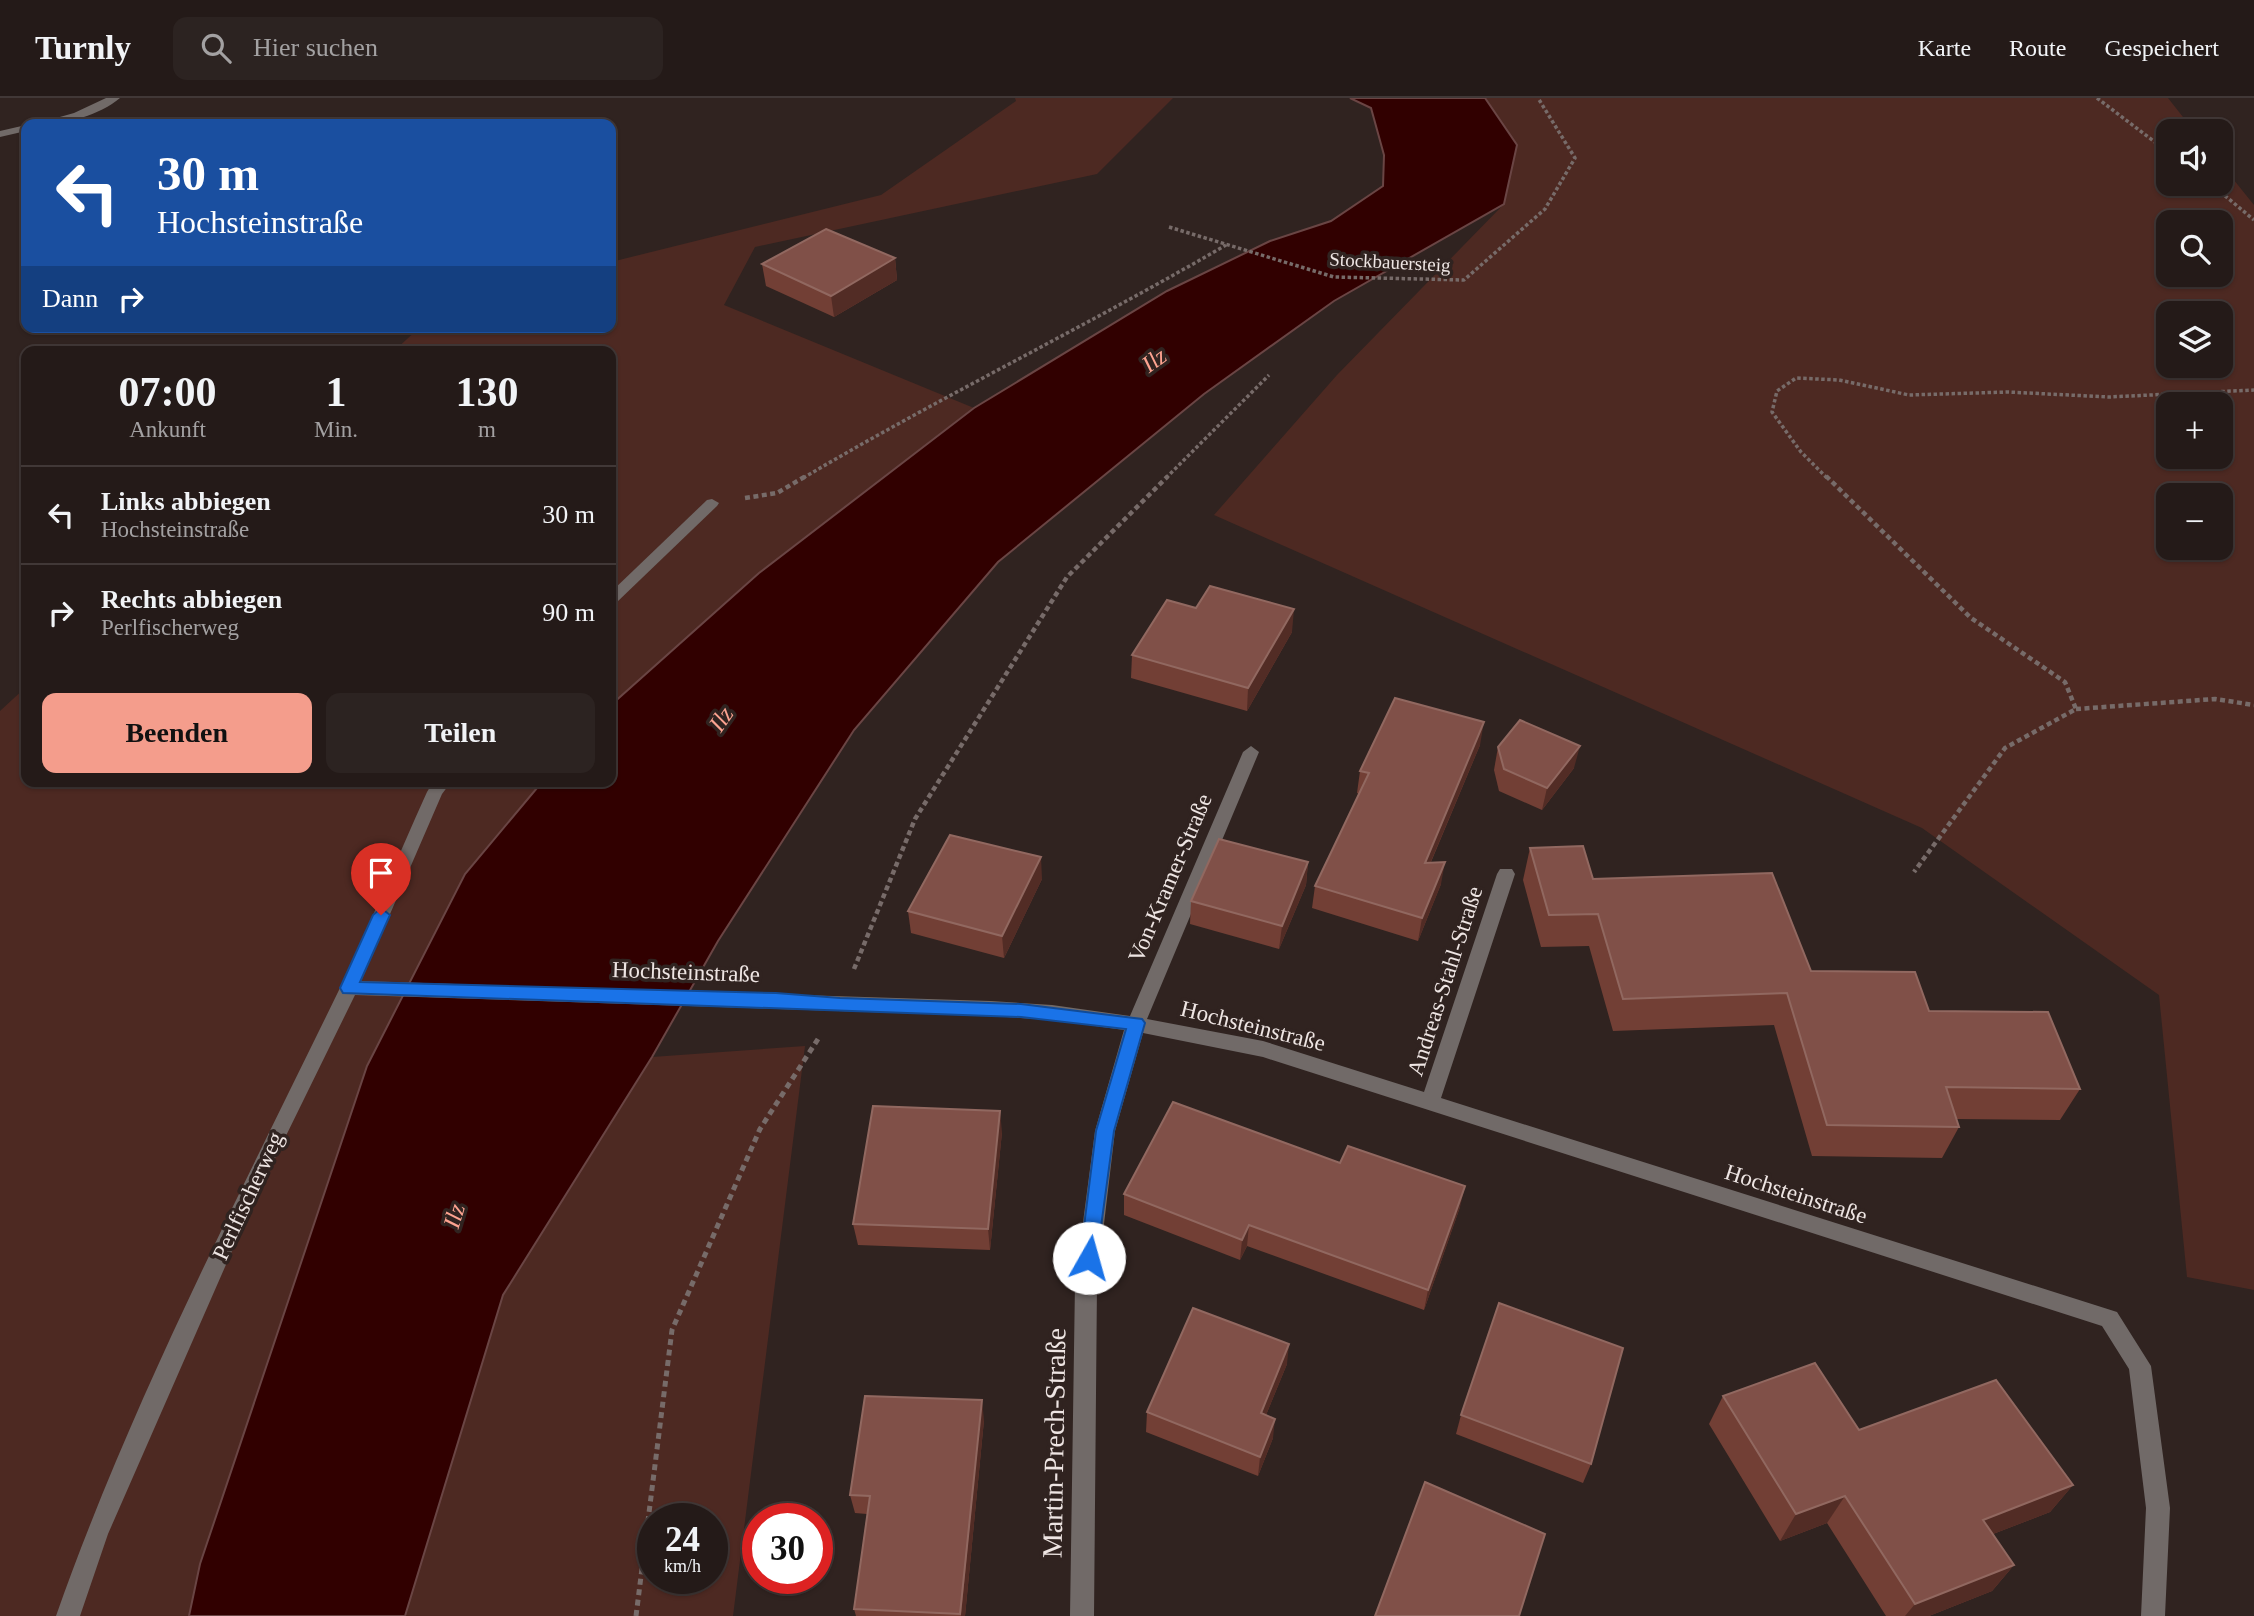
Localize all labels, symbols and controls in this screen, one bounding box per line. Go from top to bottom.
search box [173,17,663,80]
icon: search [197,29,235,67]
text: Turnly [35,30,131,66]
text: Hier suchen [253,33,378,62]
text: Karte [1918,35,1971,61]
text: Route [2009,35,2066,61]
text: Gespeichert [2104,35,2219,61]
map controls [2156,119,2233,560]
button: sound [2156,119,2233,196]
text: 30 m [157,146,259,201]
icon: left [42,147,133,238]
text: Hochsteinstraße [157,204,363,240]
button: search [2156,210,2233,287]
street label: Stockbauersteig [1329,248,1452,276]
icon: right [112,280,150,318]
text: Dann [42,284,98,313]
button: layers [2156,301,2233,378]
water label: Ilz [1136,342,1172,378]
text: 07:00 [118,369,216,415]
text: 1 [325,369,346,415]
text: 130 [456,369,519,415]
button: + [2156,392,2233,469]
text: Ankunft [129,417,206,442]
text: Min. [314,417,358,442]
text: m [478,417,496,442]
button: − [2156,483,2233,560]
text: Links abbiegen [101,487,271,516]
icon: left [42,496,80,534]
text: 30 m [542,500,595,529]
text: Hochsteinstraße [101,517,249,542]
text: Rechts abbiegen [101,585,282,614]
icon: right [42,594,80,632]
text: 90 m [542,598,595,627]
text: Perlfischerweg [101,615,239,640]
button: Beenden [42,693,312,773]
button: Teilen [326,693,595,773]
water label: Ilz [703,701,739,737]
street label: Von-Kramer-Straße [1123,790,1217,966]
pin [351,843,411,915]
icon: arrive [362,854,400,892]
street label: Andreas-Stahl-Straße [1403,883,1487,1079]
street label: Hochsteinstraße [612,957,760,987]
street label: Hochsteinstraße [1178,996,1328,1056]
street label: Perlfischerweg [208,1128,289,1264]
street label: Hochsteinstraße [1722,1159,1870,1229]
water label: Ilz [438,1200,470,1232]
position arrow [1052,1221,1126,1295]
street label: Martin-Prech-Straße [1036,1328,1072,1558]
speed limit sign: 30 [742,1503,833,1594]
text: 24 [665,1520,700,1559]
text: km/h [664,1556,701,1576]

